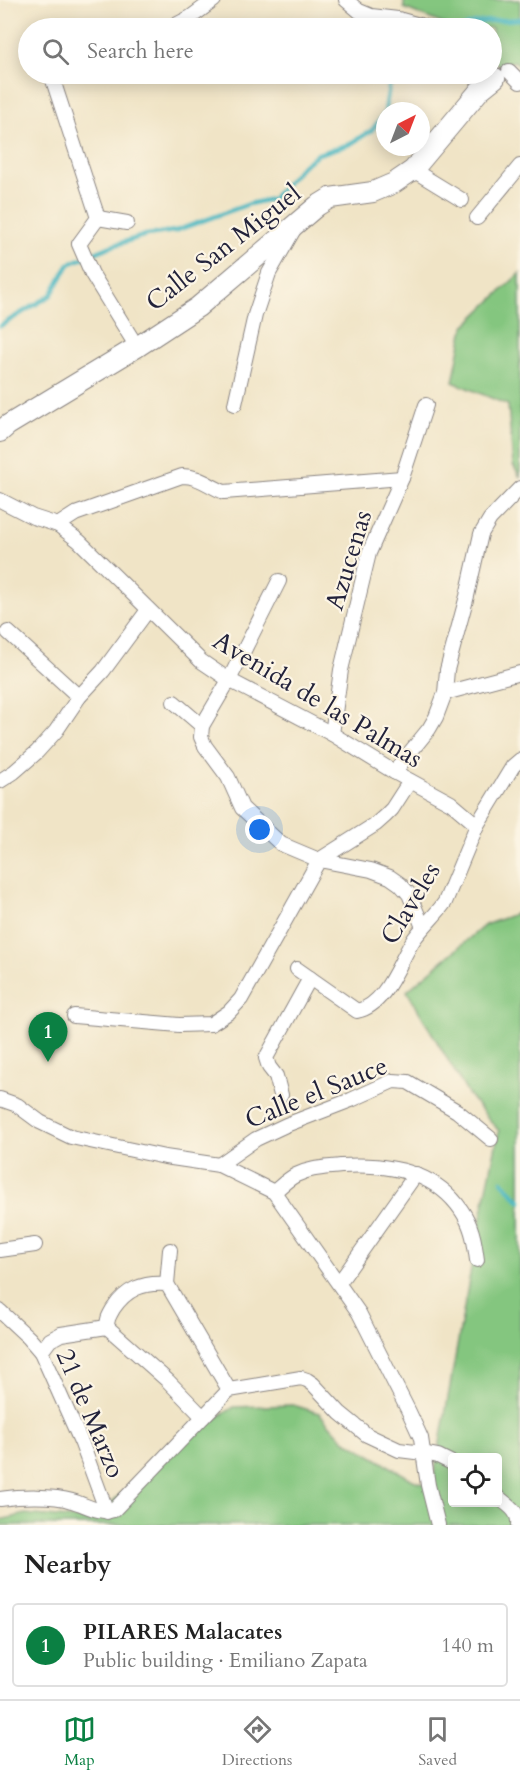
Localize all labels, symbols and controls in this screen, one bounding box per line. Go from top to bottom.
search box [18,18,502,84]
icon: search [39,35,72,68]
text: Search here [87,36,194,66]
north arrow [376,102,430,156]
street label: Calle San Miguel [138,175,309,319]
street label: Azucenas [317,506,380,614]
street label: Avenida de las Palmas [206,623,429,776]
your location [245,815,274,844]
street label: Claveles [372,856,449,951]
pin: 1 [28,1012,68,1062]
street label: Calle el Sauce [240,1048,393,1137]
street label: 21 de Marzo [48,1343,133,1483]
map controls [448,1453,502,1507]
button: locate [448,1453,502,1507]
text: Nearby [24,1547,112,1582]
text: PILARES Malacates [83,1617,282,1647]
text: 1 [40,1632,51,1659]
text: 140 m [441,1632,494,1659]
text: Public building · Emiliano Zapata [83,1647,368,1674]
tab: Map [63,1713,96,1771]
tab: Directions [222,1713,292,1771]
tab: Saved [418,1713,457,1771]

